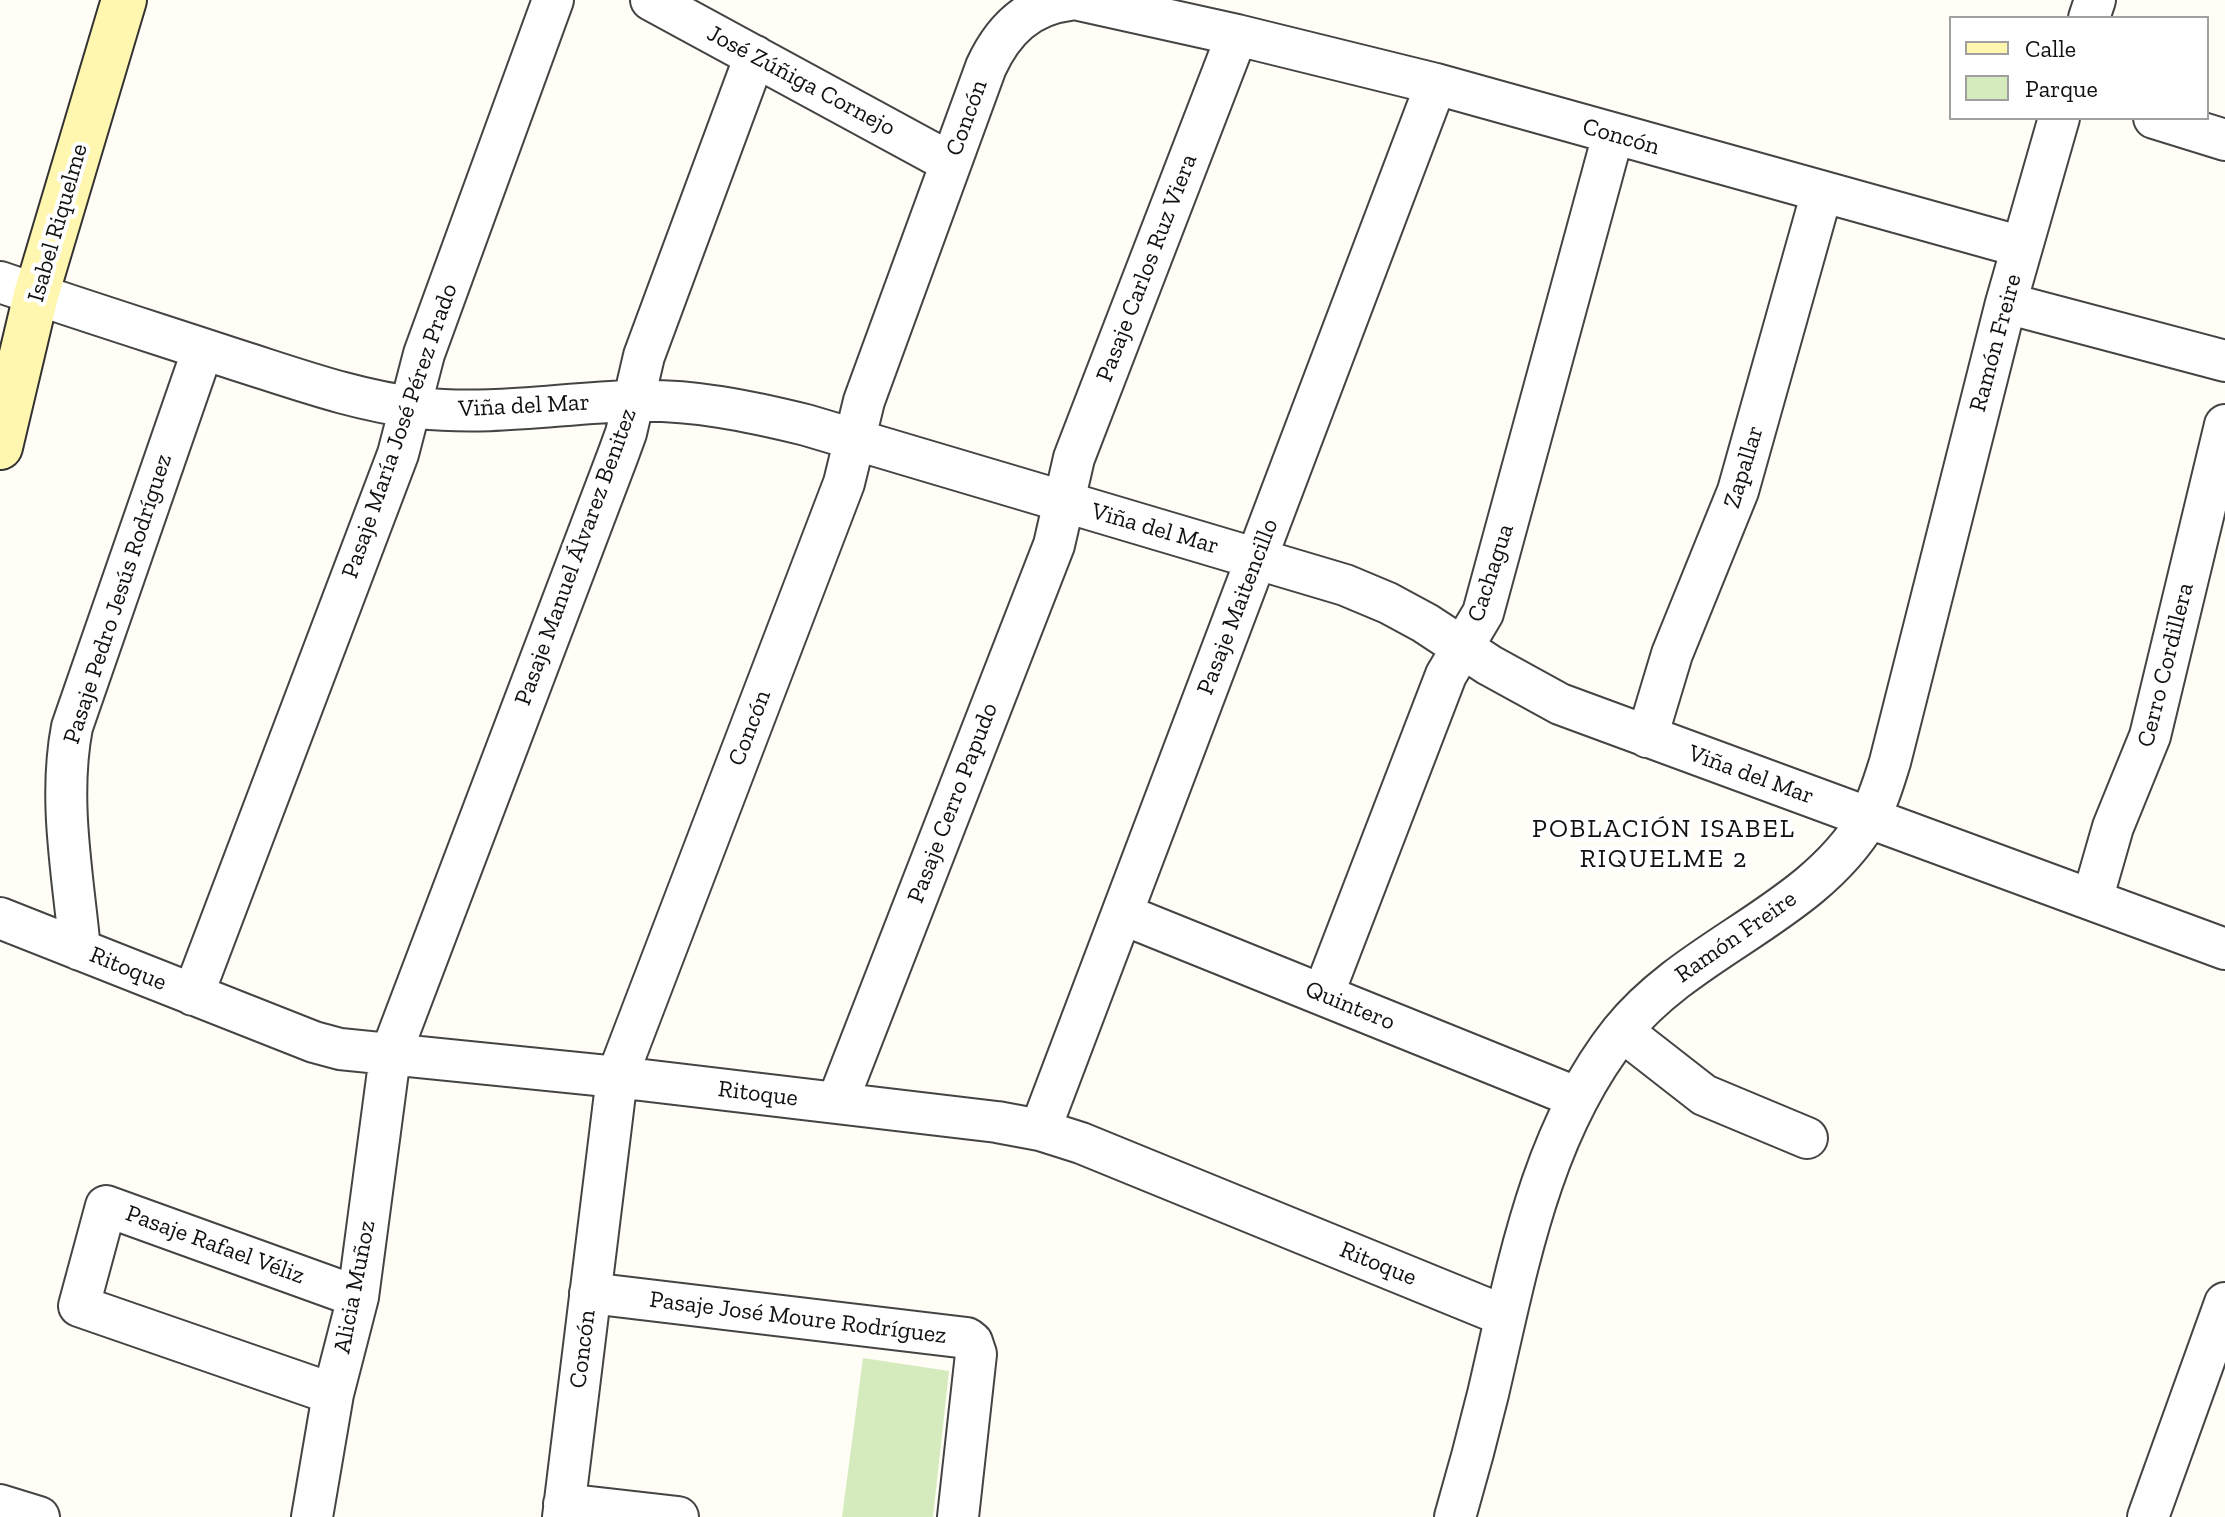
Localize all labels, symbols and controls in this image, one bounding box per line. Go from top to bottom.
legend [1949,16,2209,120]
street label: José Zúñiga Cornejo [702,19,900,143]
text: Calle [2025,34,2076,63]
text: Parque [2025,74,2098,103]
street label: Concón [940,76,994,160]
street label: Concón [1579,112,1663,162]
street label: Isabel Riquelme [22,141,94,305]
street label: Pasaje Carlos Ruz Viera [1090,150,1204,386]
street label: Ramón Freire [1964,271,2028,415]
street label: Pasaje María José Pérez Prado [336,280,464,582]
street label: Viña del Mar [458,388,590,424]
street label: Pasaje Manuel Álvarez Benitez [509,405,643,709]
street label: Zapallar [1718,422,1770,512]
street label: Pasaje Pedro Jesús Rodríguez [57,450,179,748]
street label: Viña del Mar [1088,497,1222,561]
street label: Pasaje Maitencillo [1191,515,1285,699]
street label: Cachagua [1462,520,1520,626]
street label: Cerro Cordillera [2132,580,2200,750]
street label: Concón [722,686,778,770]
street label: Pasaje Cerro Papudo [902,699,1004,907]
street label: Viña del Mar [1684,739,1818,811]
district label: POBLACIÓN ISABEL RIQUELME 2 [1532,814,1796,876]
street label: Ramón Freire [1670,885,1802,989]
street label: Ritoque [85,941,171,997]
street label: Quintero [1301,975,1399,1037]
street label: Ritoque [716,1075,800,1113]
street label: Pasaje Rafael Véliz [122,1199,308,1291]
street label: Alicia Muñoz [328,1218,382,1356]
street label: Ritoque [1335,1236,1421,1292]
street label: Pasaje José Moure Rodríguez [648,1285,948,1351]
street label: Concón [564,1308,602,1390]

